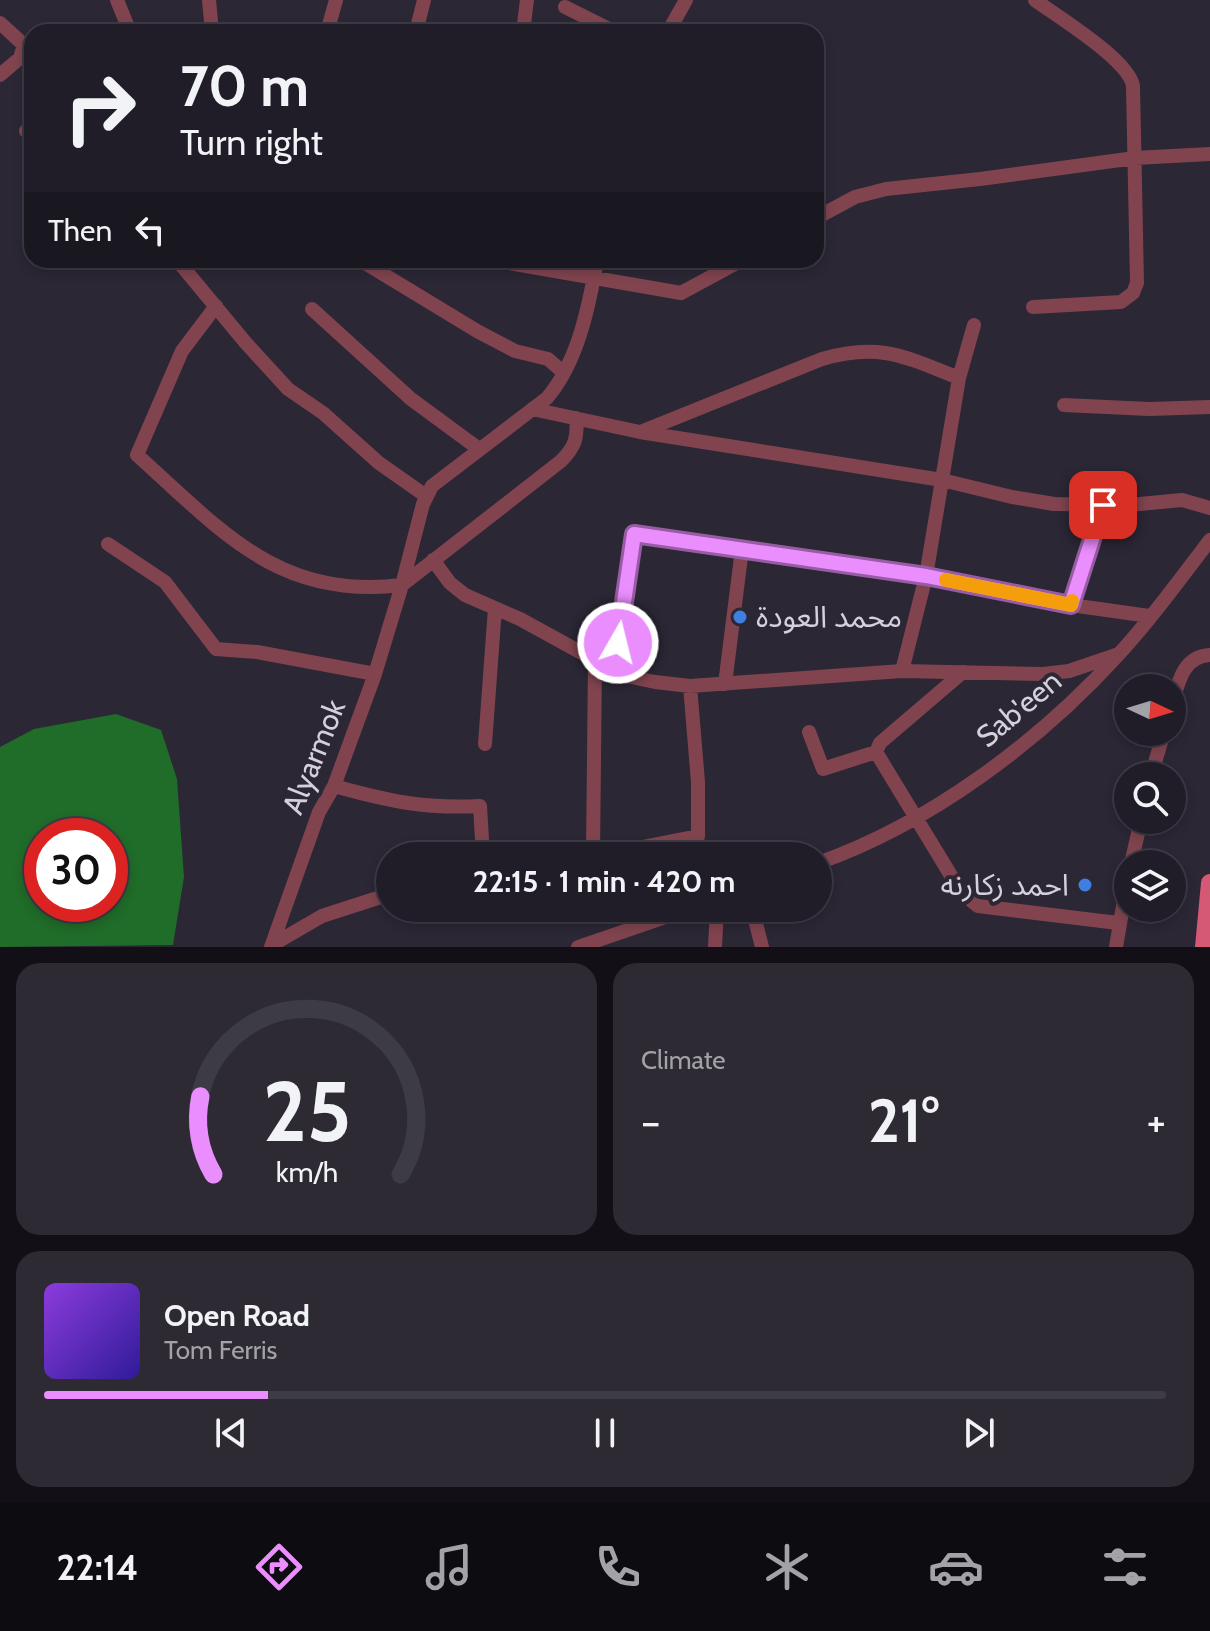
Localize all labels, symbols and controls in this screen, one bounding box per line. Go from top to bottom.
text: 70 m [180,52,309,120]
icon: right [48,56,152,160]
text: Turn right [180,120,323,164]
icon: left [128,208,172,252]
text: Then [48,212,112,249]
pin [1069,471,1137,539]
icon: arrive [1081,483,1125,527]
place label: محمد العودة [756,598,902,635]
position arrow [576,601,660,685]
marker: محمد العودة [731,608,749,626]
street label: Sab'een [968,662,1069,755]
north arrow [1114,674,1186,746]
map controls [1114,674,1186,922]
street label: Alyarmok [274,694,353,819]
button: search [1114,762,1186,834]
speed limit sign: 30 [24,818,128,922]
button: layers [1114,850,1186,922]
text: 22:15 · 1 min · 420 m [473,863,735,900]
place label: احمد زكارنه [940,866,1069,903]
marker: احمد زكارنه [1076,876,1094,894]
text: Climate [641,1044,726,1076]
text: 25 [262,1061,351,1162]
text: 21° [868,1084,939,1157]
text: − [641,1095,660,1148]
text: + [1147,1095,1166,1148]
text: km/h [275,1154,338,1189]
text: Open Road [164,1297,310,1334]
text: Tom Ferris [164,1334,277,1366]
icon: previous [209,1411,253,1455]
icon: pause [583,1411,627,1455]
icon: next [957,1411,1001,1455]
icon: directions [251,1539,307,1595]
icon: music [421,1539,477,1595]
icon: phone [590,1539,646,1595]
icon: climate [759,1539,815,1595]
icon: car [928,1539,984,1595]
icon: filters [1097,1539,1153,1595]
text: 22:14 [57,1545,138,1589]

